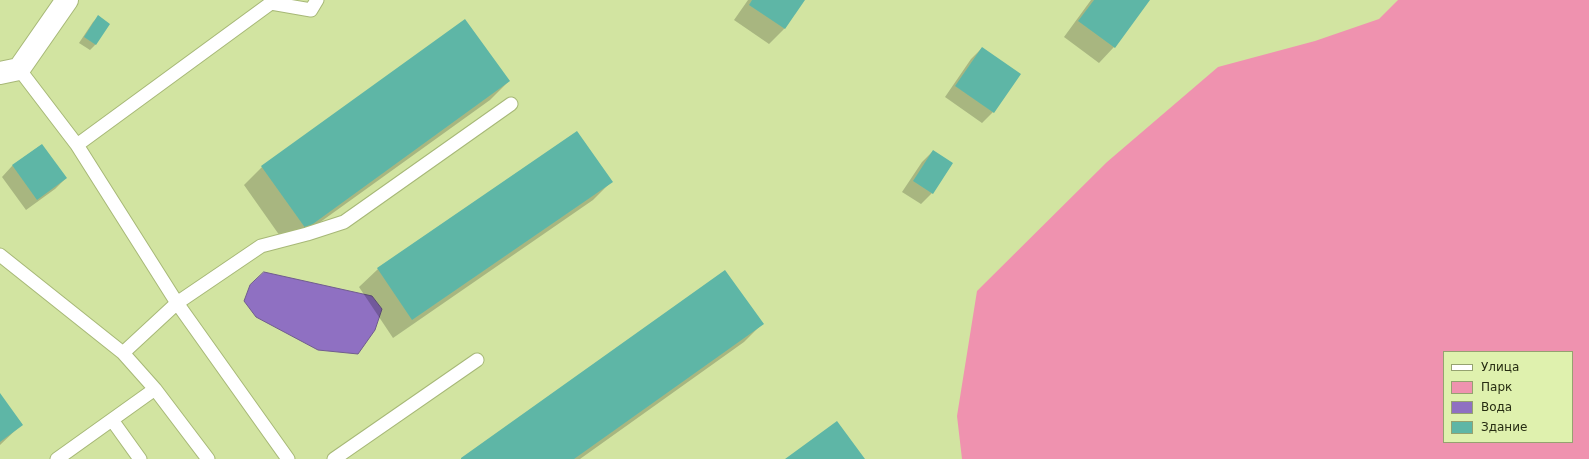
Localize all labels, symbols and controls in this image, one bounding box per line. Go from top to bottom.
legend [1443,351,1573,443]
text: Улица [1481,360,1519,374]
text: Парк [1481,380,1512,394]
text: Вода [1481,400,1512,414]
text: Здание [1481,420,1527,434]

